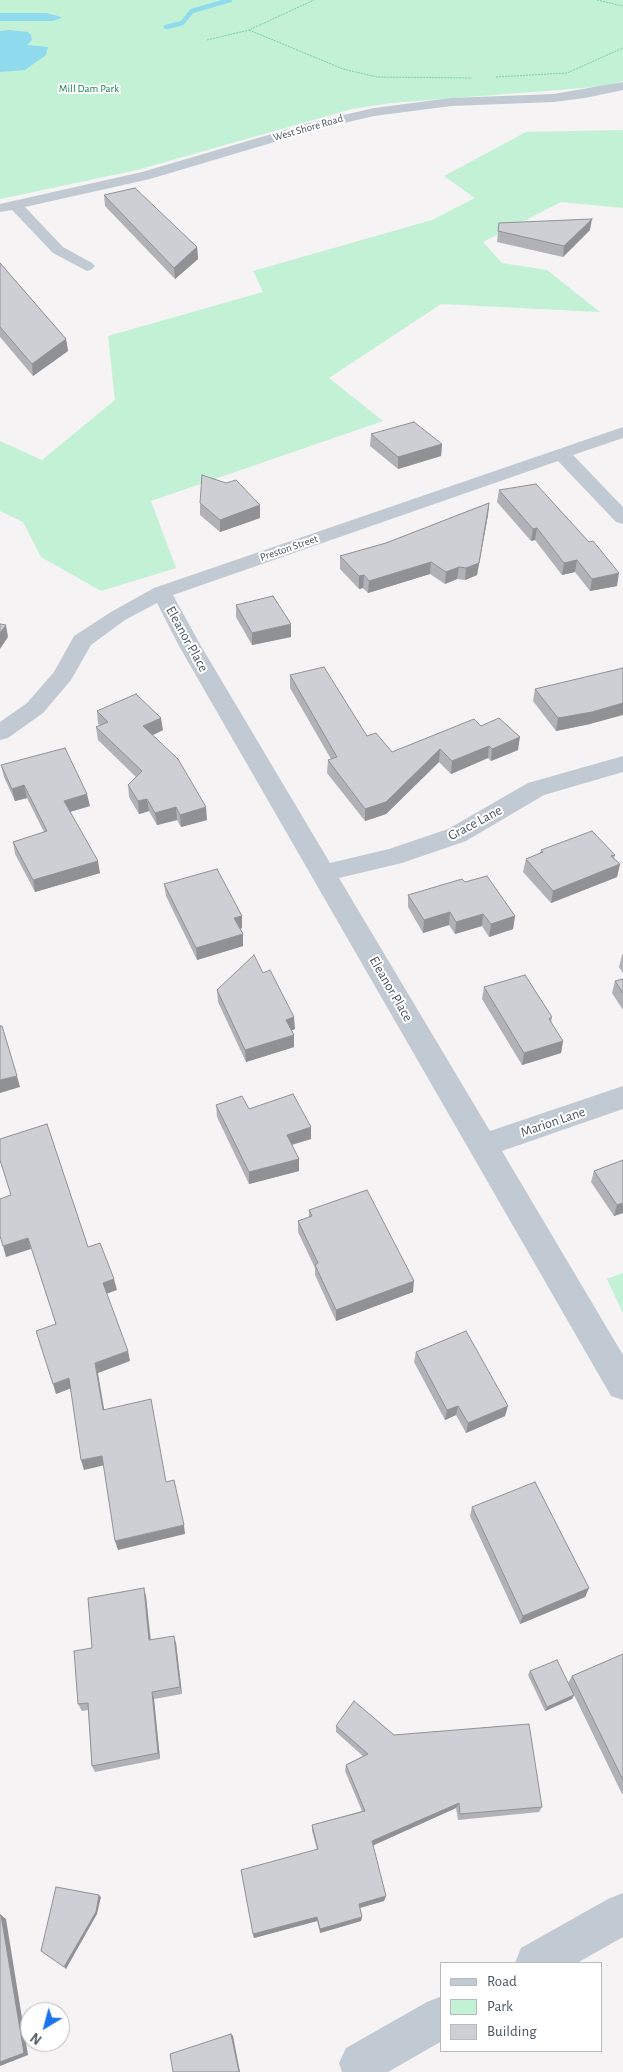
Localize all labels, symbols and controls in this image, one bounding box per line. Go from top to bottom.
park label: Mill Dam Park [59,82,119,96]
street label: West Shore Road [271,112,345,144]
street label: Preston Street [258,532,320,564]
street label: Eleanor Place [162,603,212,675]
street label: Grace Lane [445,802,505,844]
street label: Eleanor Place [366,953,416,1025]
street label: Marion Lane [518,1103,588,1141]
legend [440,1962,603,2052]
text: Road [487,1974,517,1989]
text: Park [487,1999,513,2014]
north arrow [20,2002,70,2052]
text: Building [487,2024,537,2039]
text: N [28,2030,45,2047]

